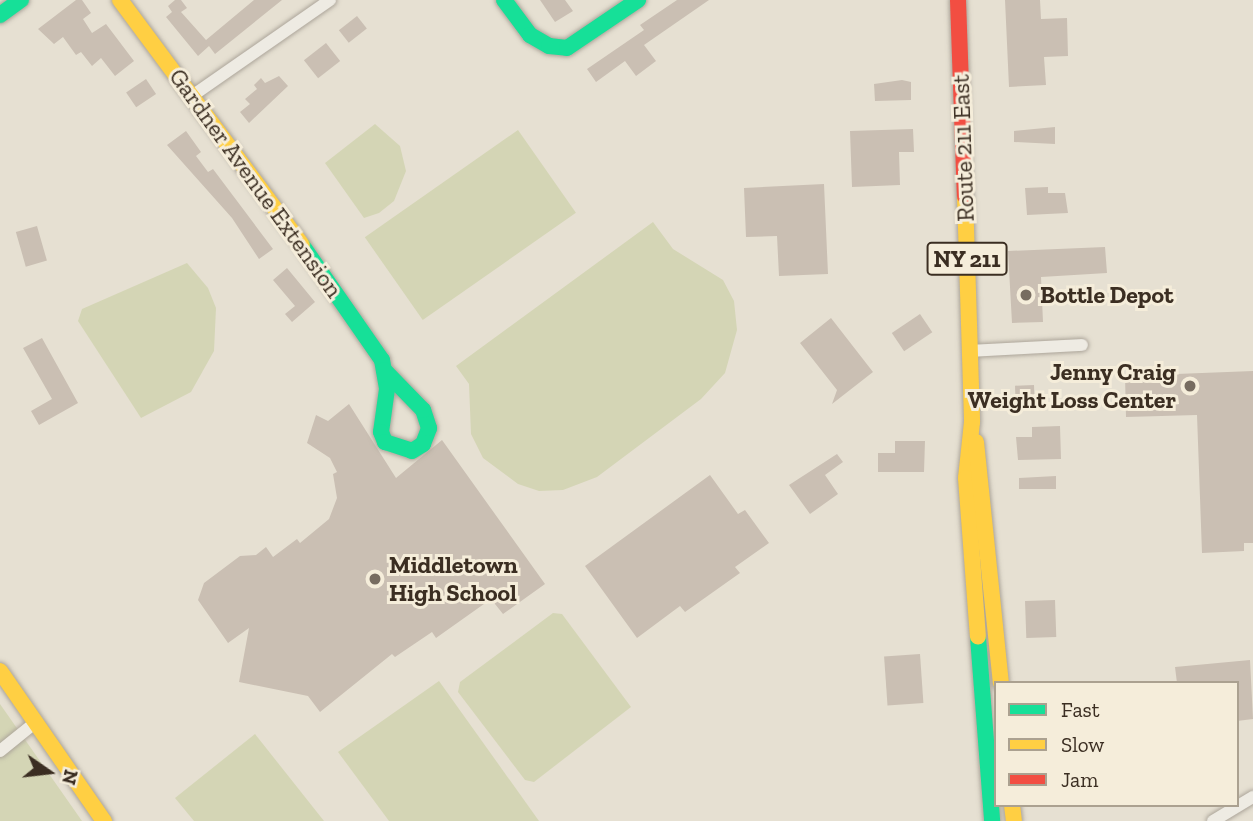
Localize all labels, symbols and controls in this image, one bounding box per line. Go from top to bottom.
street label: Gardner Avenue Extension [163,62,349,304]
street label: Route 211 East [946,74,980,222]
road number: NY 211 [925,240,1009,278]
place label: Bottle Depot [1040,281,1174,309]
marker: Bottle Depot [1018,287,1034,303]
place label: Jenny Craig Weight Loss Center [968,358,1176,414]
marker: Jenny Craig Weight Loss Center [1182,378,1198,394]
place label: Middletown High School [389,551,518,607]
marker: Middletown High School [367,571,383,587]
legend [994,681,1239,807]
text: Fast [1061,697,1100,722]
text: Slow [1061,732,1104,757]
north arrow [14,737,84,807]
text: N [57,767,83,787]
text: Jam [1061,767,1098,792]

